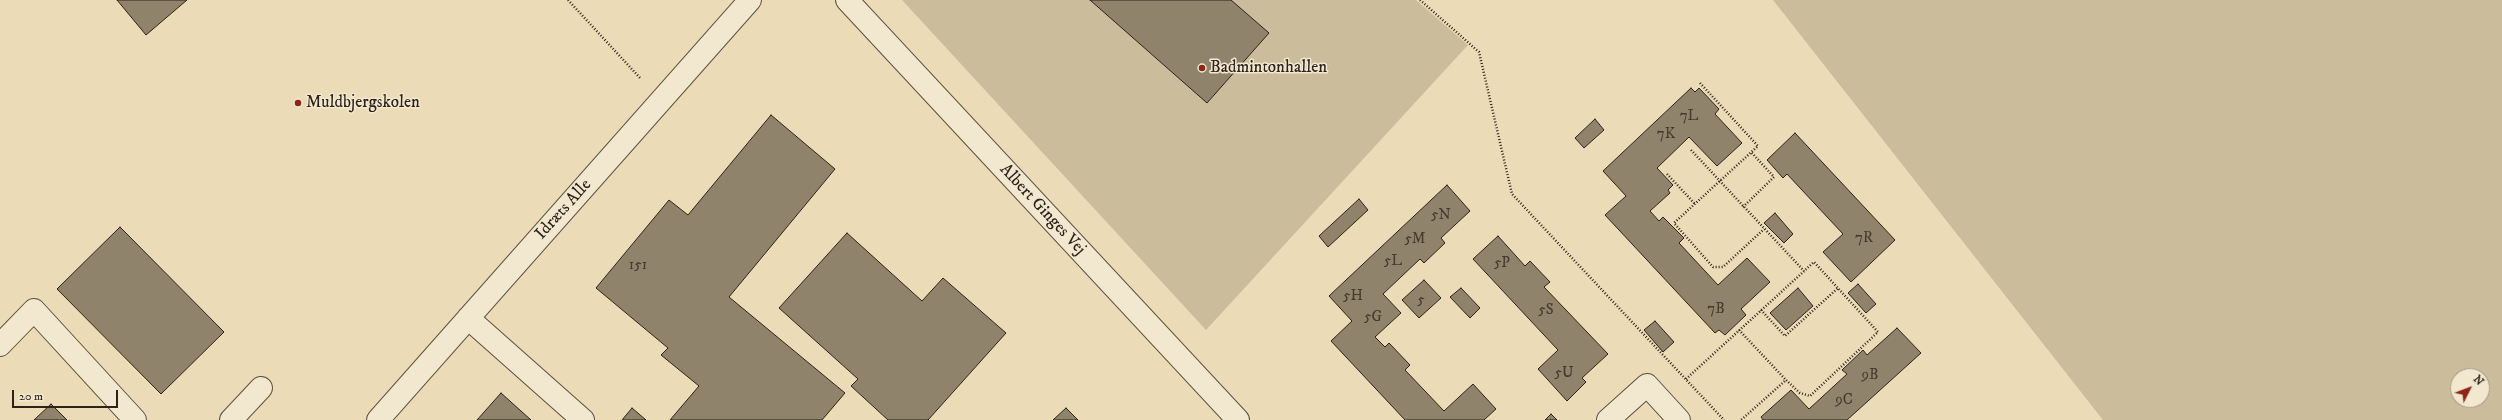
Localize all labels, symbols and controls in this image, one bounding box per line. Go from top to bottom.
place label: Badmintonhallen [1210,58,1327,78]
marker: Badmintonhallen [1197,63,1207,73]
place label: Muldbjergskolen [306,93,420,113]
marker: Muldbjergskolen [293,98,303,108]
house number: 7L [1680,108,1698,126]
house number: 7K [1657,126,1675,144]
street label: Albert Ginges Vej [995,160,1089,260]
street label: Idræts Alle [532,176,596,244]
house number: 5N [1431,207,1451,225]
house number: 7R [1855,230,1873,248]
house number: 5M [1404,231,1426,249]
house number: 5L [1384,253,1402,271]
house number: 5P [1494,255,1510,273]
house number: 151 [629,257,647,275]
house number: 5H [1343,288,1363,306]
house number: 5 [1417,292,1425,310]
house number: 7B [1707,301,1725,319]
house number: 5S [1538,302,1554,320]
house number: 5G [1364,309,1382,327]
house number: 5U [1554,365,1574,383]
house number: 9B [1862,367,1878,385]
north arrow [2450,368,2490,408]
text: N [2470,373,2486,389]
scale bar [14,382,120,408]
text: 20 m [19,389,43,404]
house number: 9C [1835,392,1853,410]

